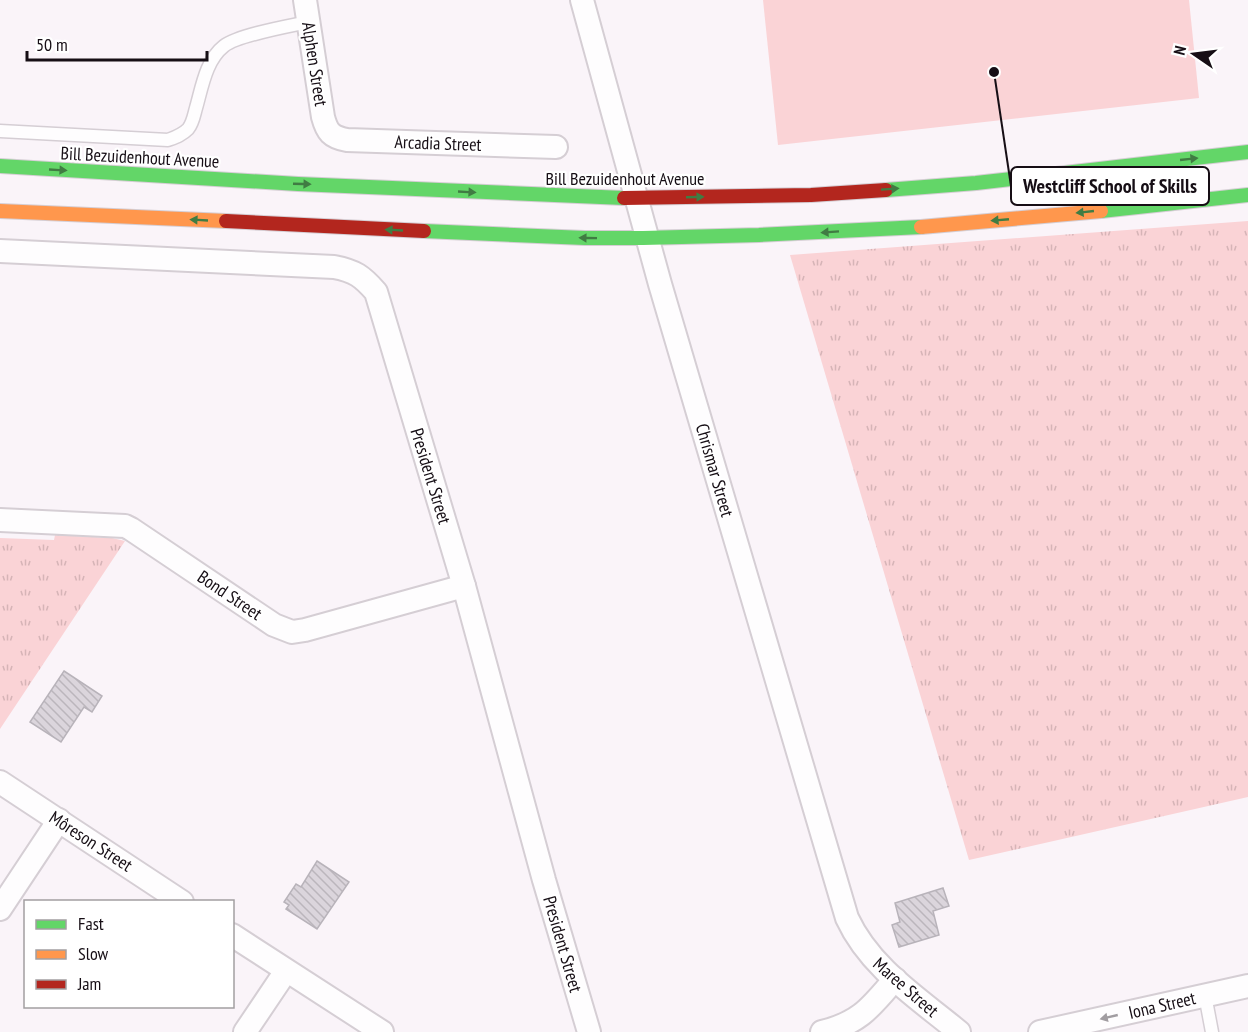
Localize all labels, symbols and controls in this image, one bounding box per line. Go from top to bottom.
street label: Alphen Street [297,20,333,108]
scale bar [27,24,207,62]
north arrow [1164,24,1224,84]
text: 50 m [36,33,68,56]
text: N [1169,44,1190,57]
street label: Arcadia Street [394,130,482,156]
street label: Bill Bezuidenhout Avenue [60,141,220,173]
one-way arrow [1179,154,1198,164]
one-way arrow [49,165,68,174]
street label: Bill Bezuidenhout Avenue [546,167,705,190]
callout: Westcliff School of Skills [1011,167,1209,205]
text: Westcliff School of Skills [1022,173,1197,199]
one-way arrow [293,180,312,189]
one-way arrow [881,185,900,194]
one-way arrow [458,187,477,196]
one-way arrow [686,193,705,202]
one-way arrow [1076,207,1095,217]
one-way arrow [991,215,1010,225]
one-way arrow [189,216,208,225]
one-way arrow [384,225,403,234]
one-way arrow [820,227,839,236]
one-way arrow [579,233,598,243]
street label: Chrismar Street [691,421,739,519]
street label: President Street [406,425,457,527]
street label: Bond Street [193,565,267,625]
street label: Môreson Street [45,806,137,876]
street label: President Street [538,893,588,995]
legend [24,900,234,1008]
text: Fast [78,912,104,935]
text: Slow [78,942,109,965]
street label: Maree Street [868,952,944,1022]
text: Jam [77,972,101,995]
street label: Iona Street [1126,986,1198,1024]
one-way arrow [1100,1012,1118,1022]

